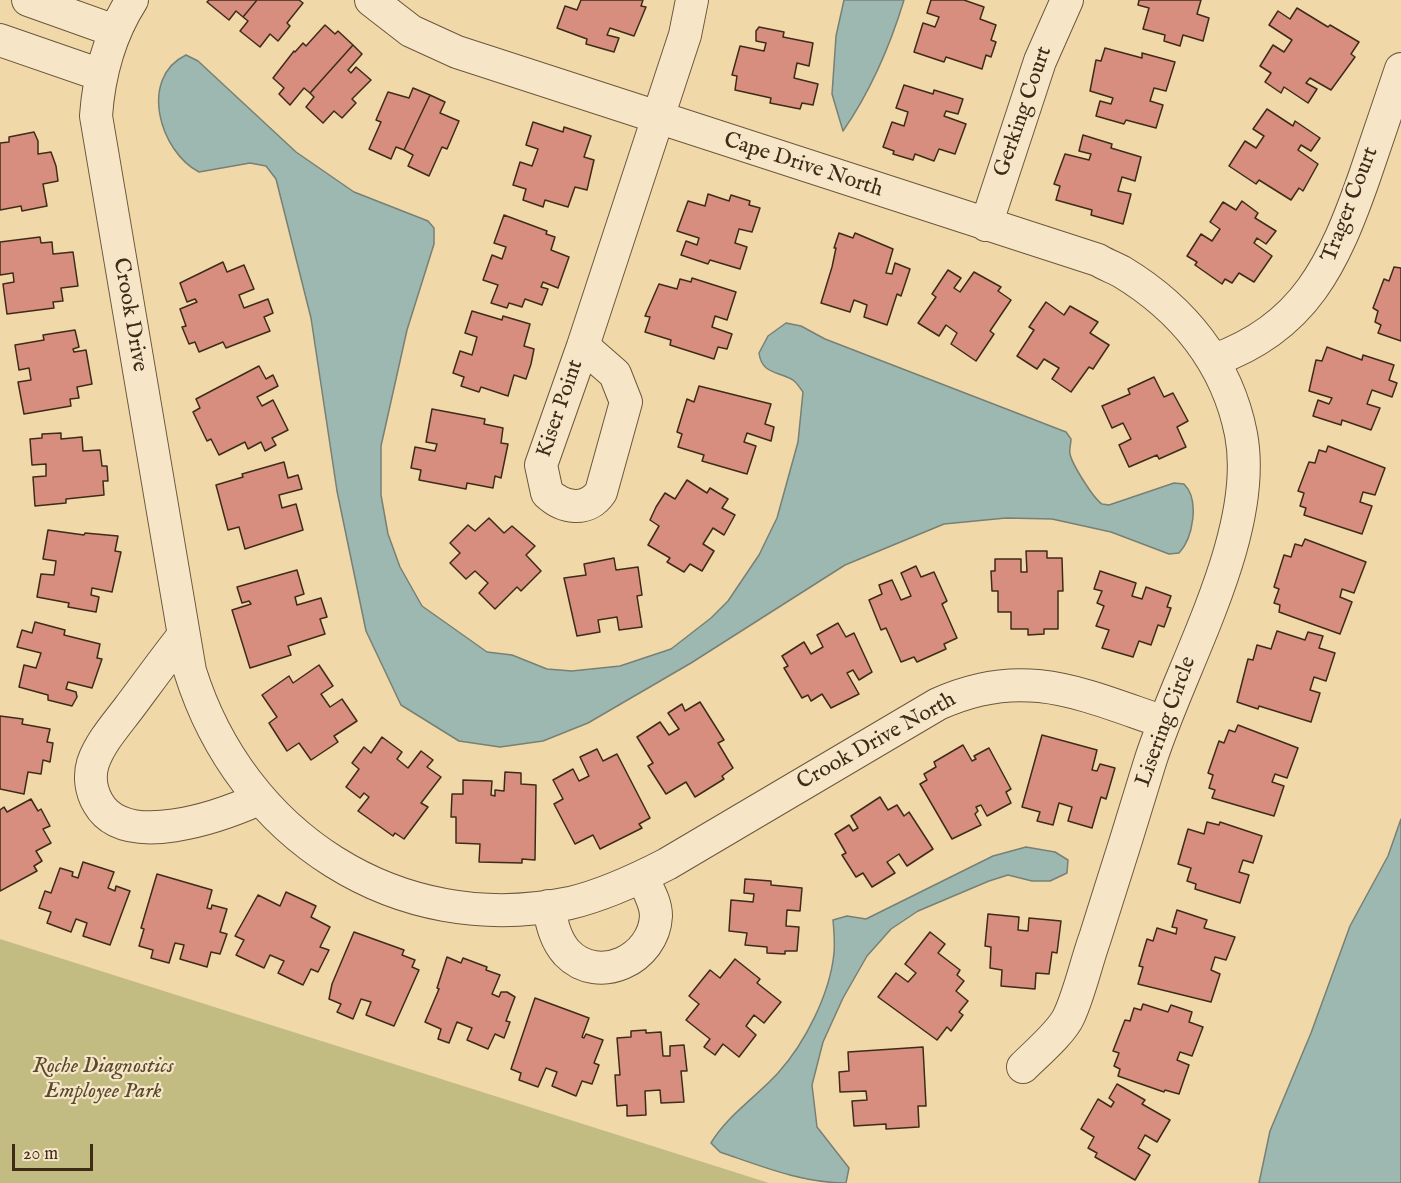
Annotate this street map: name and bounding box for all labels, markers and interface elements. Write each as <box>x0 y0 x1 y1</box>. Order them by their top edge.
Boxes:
street label: Gerking Court <box>989 43 1059 181</box>
street label: Cape Drive North <box>720 128 886 204</box>
street label: Trager Court <box>1317 144 1385 266</box>
street label: Crook Drive <box>106 256 152 374</box>
street label: Kiser Point <box>532 357 590 461</box>
street label: Lisering Circle <box>1131 653 1203 791</box>
street label: Crook Drive North <box>793 687 961 797</box>
park label: Roche Diagnostics Employee Park <box>32 1054 174 1106</box>
scale bar <box>15 1132 96 1170</box>
text: 20 m <box>23 1143 58 1166</box>

